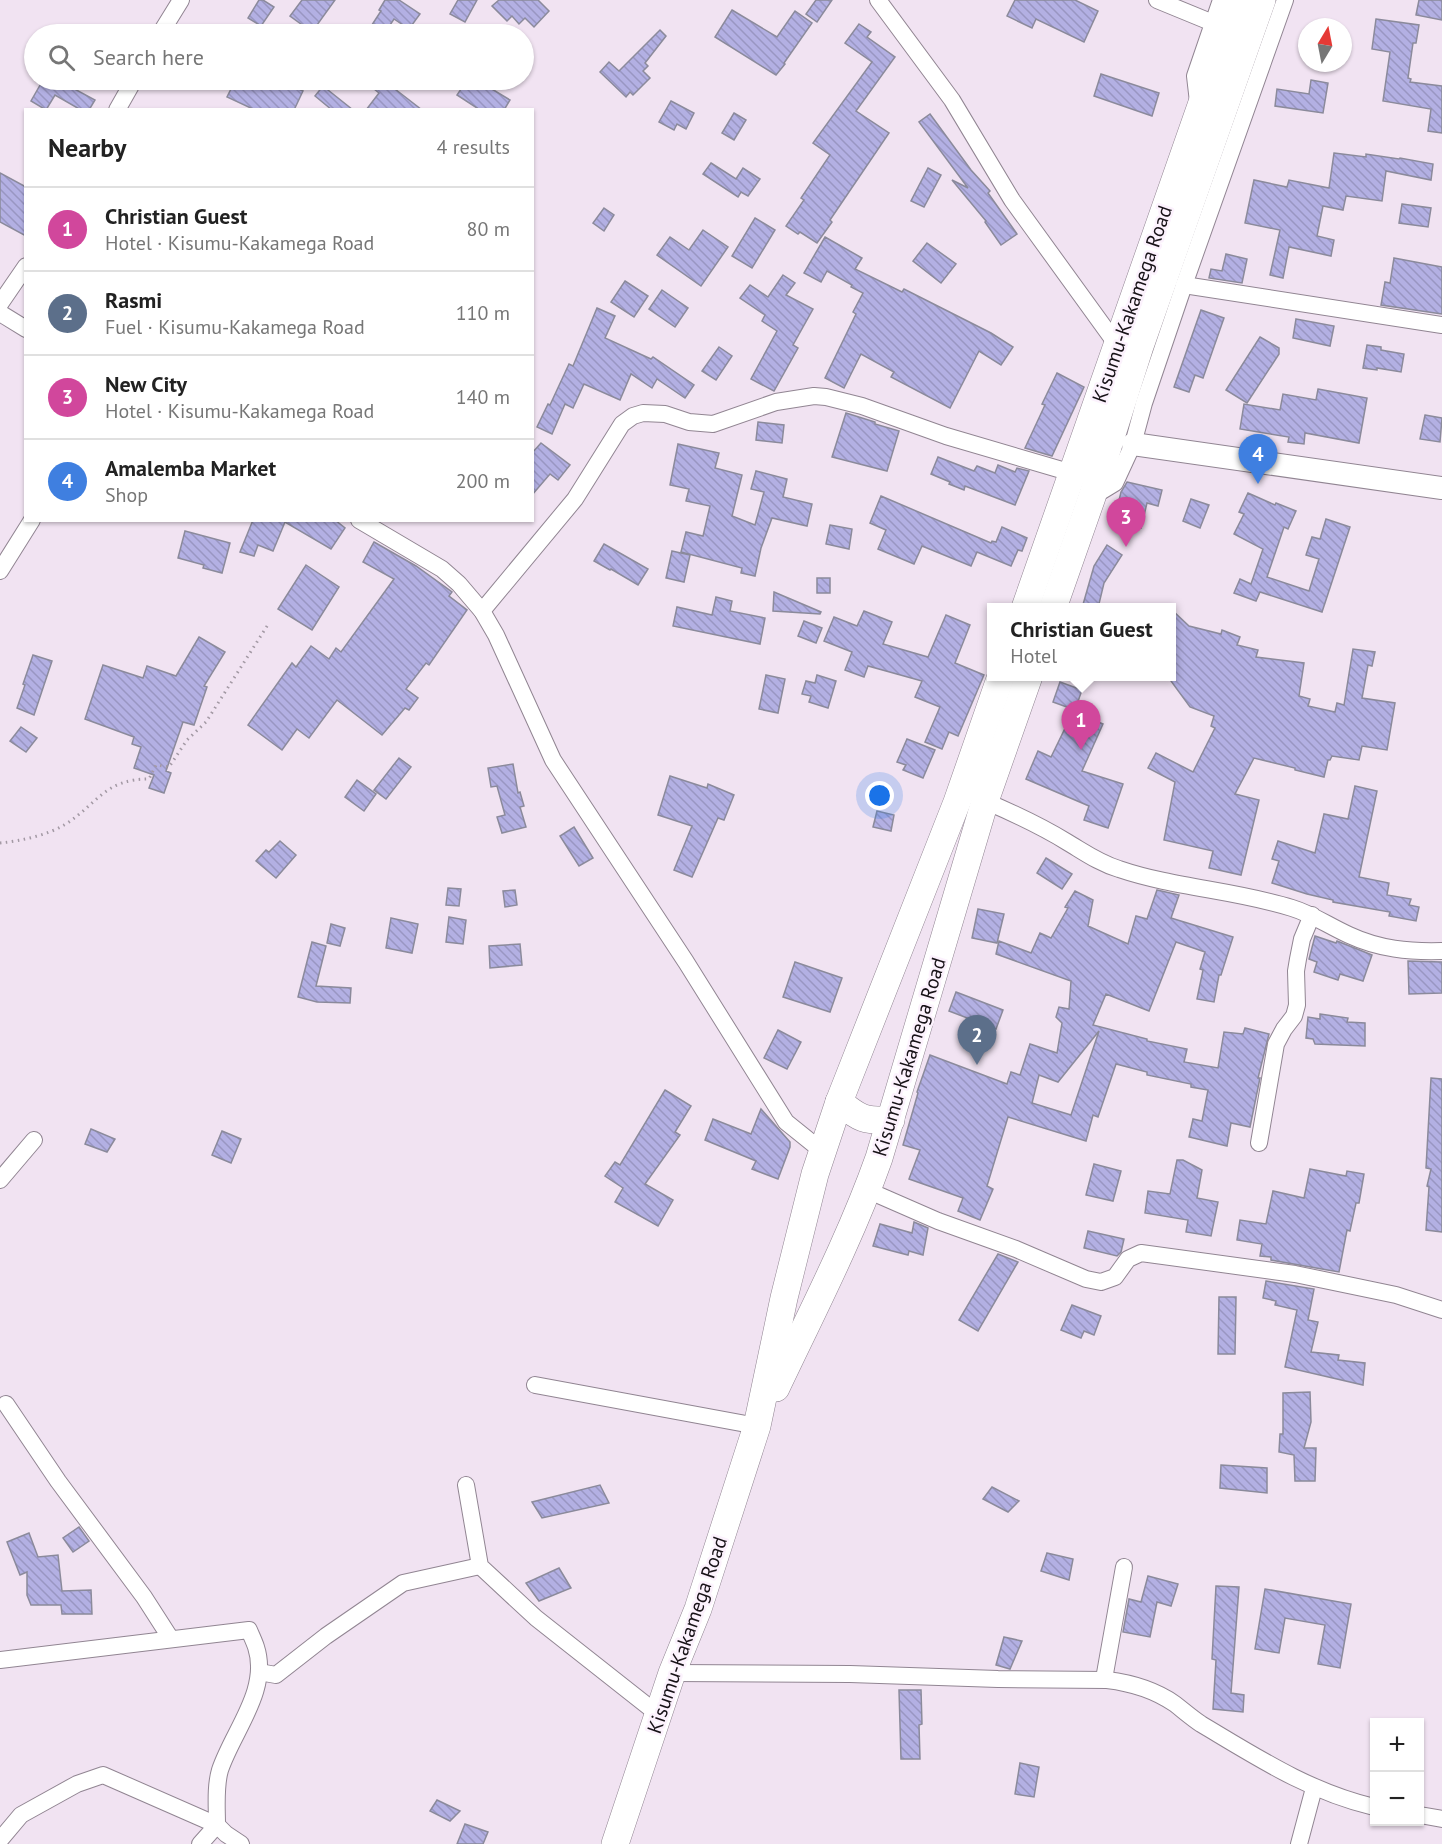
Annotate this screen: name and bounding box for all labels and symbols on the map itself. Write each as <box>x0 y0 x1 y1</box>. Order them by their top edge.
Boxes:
north arrow <box>1298 18 1352 72</box>
street label: Kisumu-Kakamega Road <box>1086 202 1178 406</box>
pin: 4 <box>1238 434 1278 484</box>
pin: 3 <box>1106 498 1146 547</box>
pin: 1 <box>1062 700 1100 750</box>
your location <box>865 781 894 810</box>
street label: Kisumu-Kakamega Road <box>866 954 952 1160</box>
pin: 2 <box>958 1016 996 1065</box>
street label: Kisumu-Kakamega Road <box>641 1533 733 1737</box>

